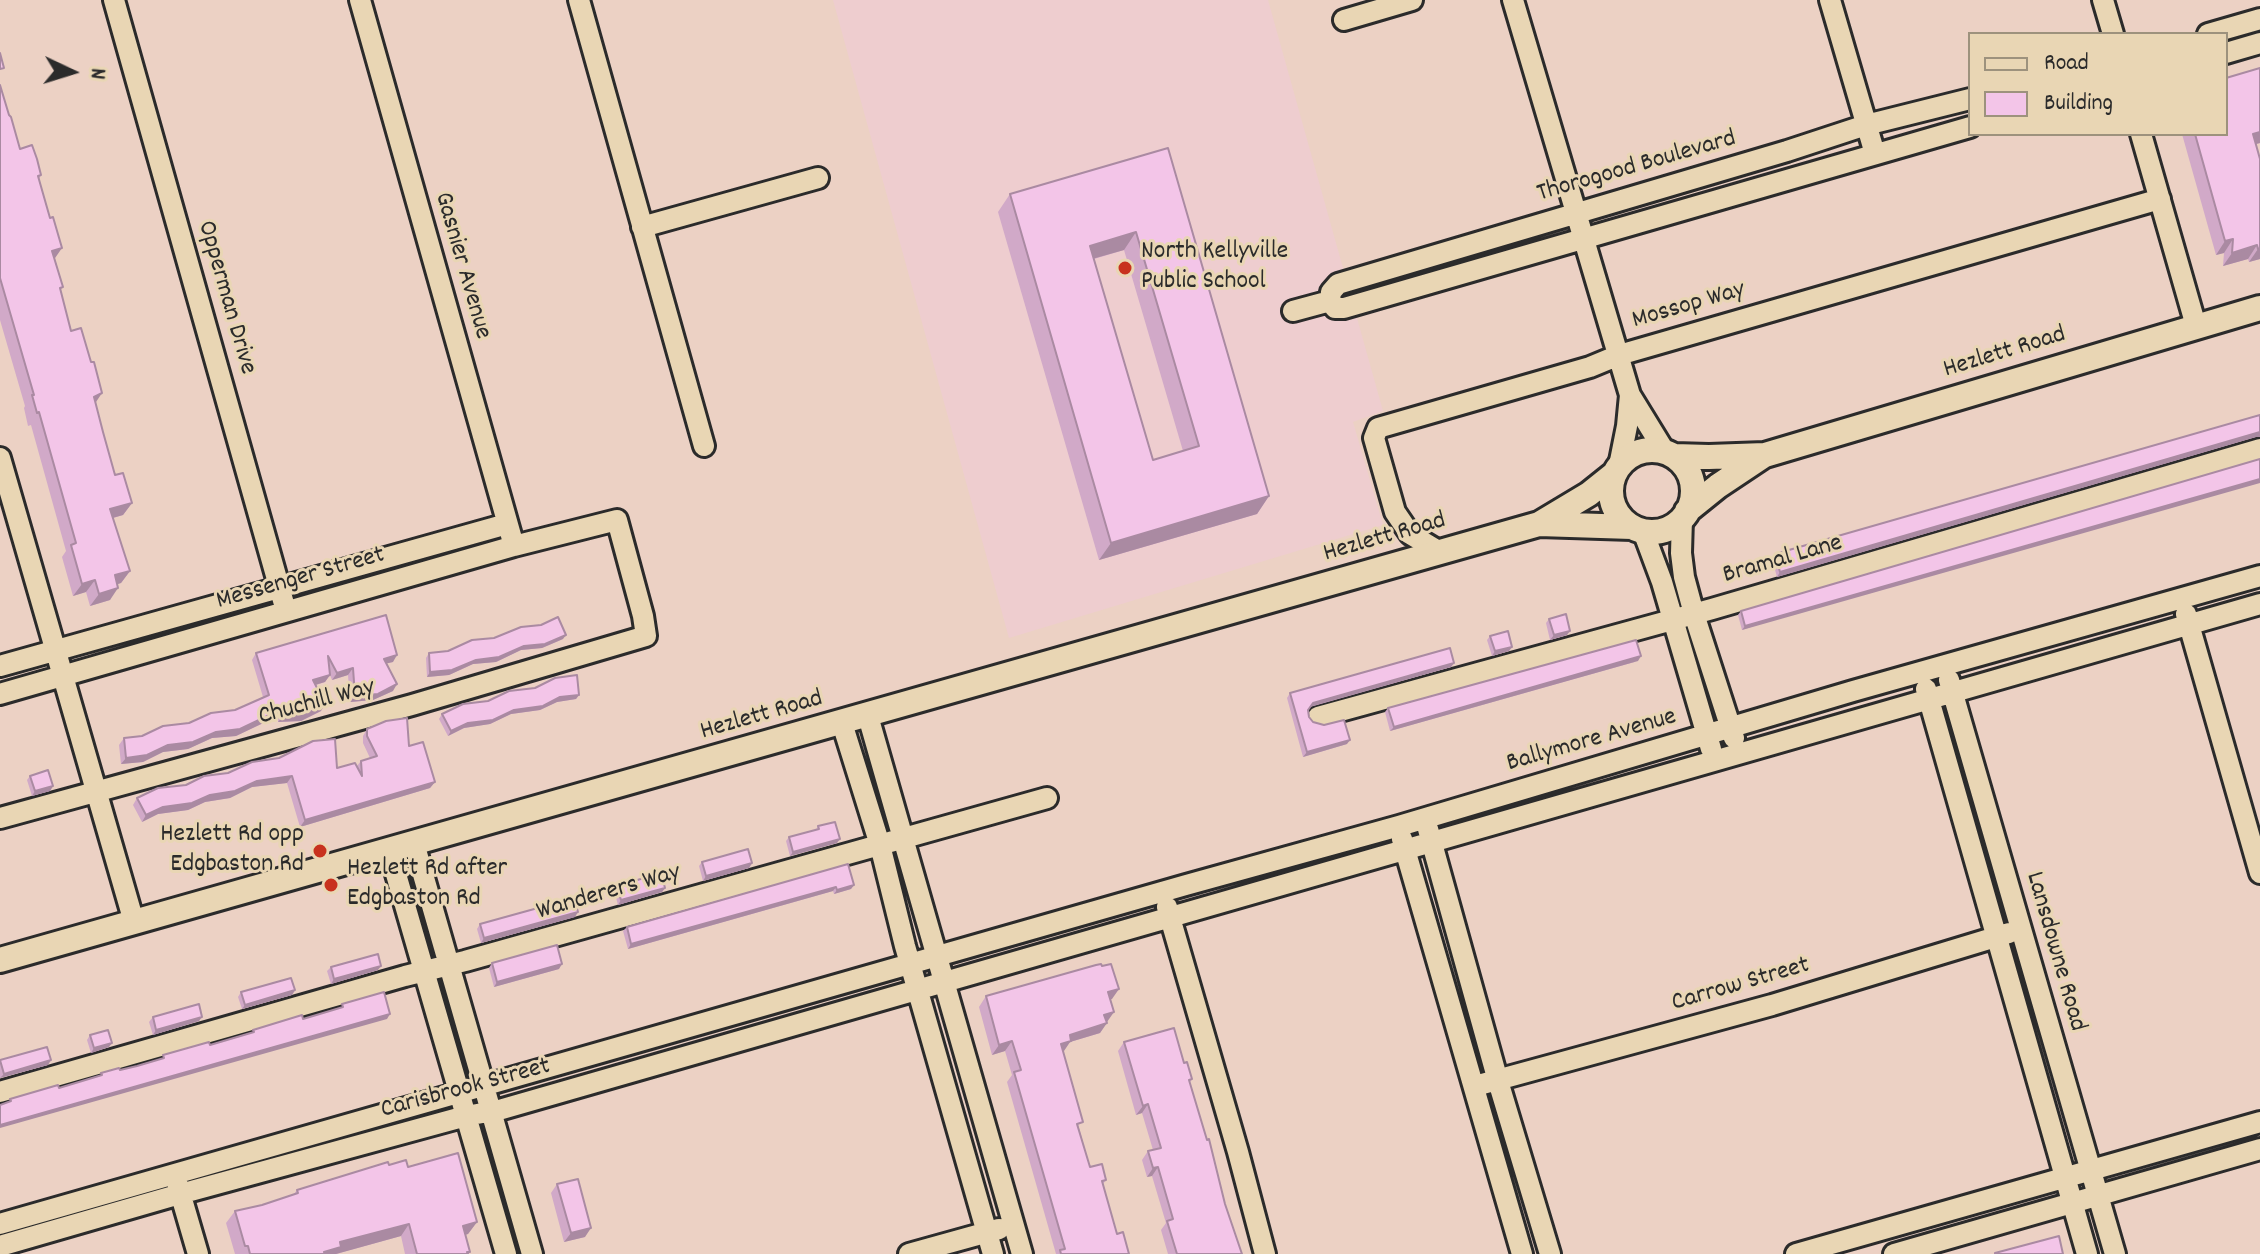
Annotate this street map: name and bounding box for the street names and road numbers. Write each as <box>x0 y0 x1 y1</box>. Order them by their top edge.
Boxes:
street label: Thorogood Boulevard <box>1534 125 1740 211</box>
street label: Gasnier Avenue <box>425 189 497 343</box>
street label: Opperman Drive <box>188 218 262 378</box>
street label: Mossop Way <box>1629 276 1749 338</box>
street label: Hezlett Road <box>1940 321 2070 387</box>
street label: Hezlett Road <box>1320 507 1450 571</box>
street label: Bramal Lane <box>1720 529 1846 593</box>
street label: Messenger Street <box>213 541 389 619</box>
street label: Chuchill Way <box>255 674 379 734</box>
street label: Hezlett Road <box>697 685 827 749</box>
street label: Ballymore Avenue <box>1504 703 1680 781</box>
street label: Wanderers Way <box>534 859 684 929</box>
street label: Lansdowne Road <box>2016 869 2092 1035</box>
street label: Carrow Street <box>1669 951 1813 1021</box>
street label: Carisbrook Street <box>378 1052 554 1128</box>

